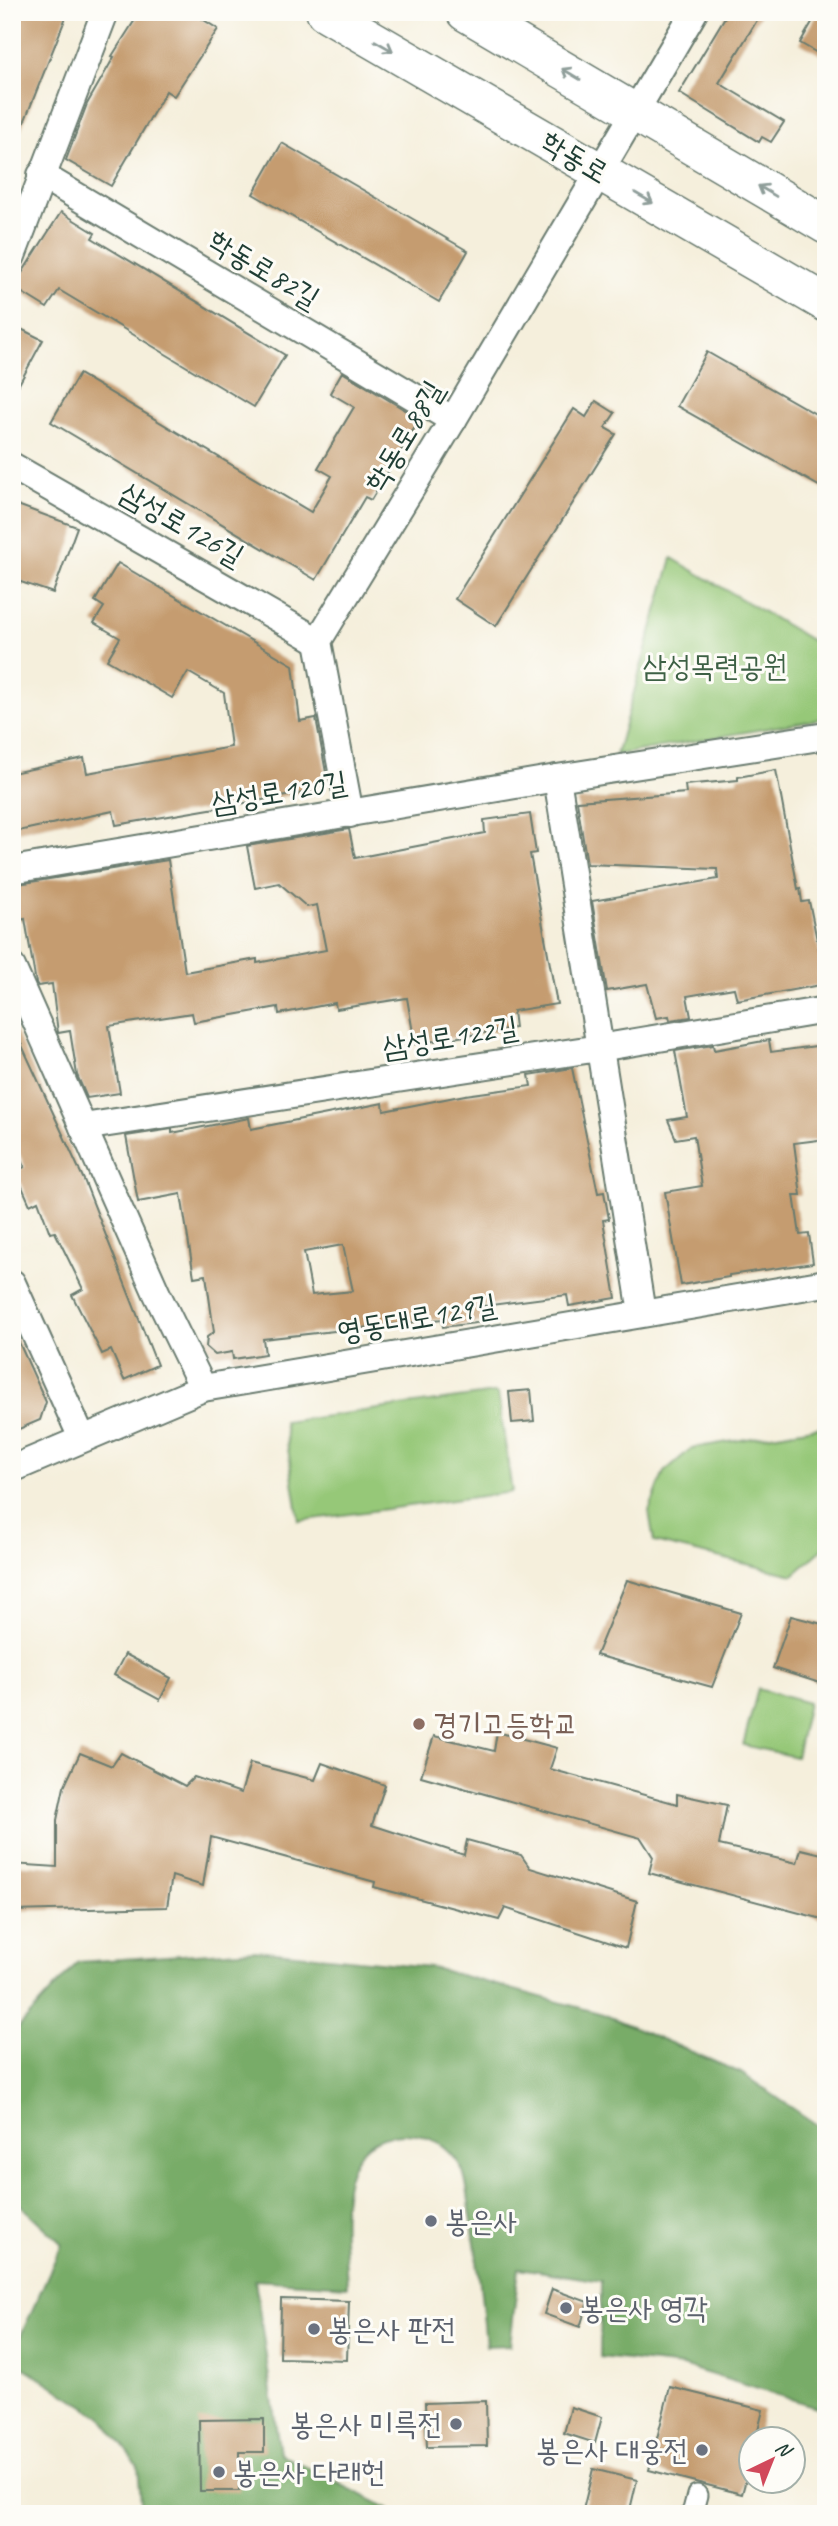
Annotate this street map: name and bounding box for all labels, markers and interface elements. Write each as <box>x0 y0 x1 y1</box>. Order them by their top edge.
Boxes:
one-way arrow <box>373 39 393 53</box>
one-way arrow <box>562 67 582 81</box>
street label: 학동로 <box>534 122 616 192</box>
one-way arrow <box>758 183 778 197</box>
one-way arrow <box>633 191 653 205</box>
street label: 학동로82길 <box>201 221 327 317</box>
street label: 학동로88길 <box>356 373 452 499</box>
street label: 삼성로126길 <box>113 473 251 575</box>
park label: 삼성목련공원 <box>643 647 787 685</box>
street label: 삼성로120길 <box>208 763 350 821</box>
street label: 삼성로122길 <box>379 1008 521 1066</box>
street label: 영동대로129길 <box>334 1285 500 1351</box>
place label: 경기고등학교 <box>433 1705 578 1743</box>
marker: 경기고등학교 <box>411 1716 427 1732</box>
place label: 봉은사 <box>445 2202 517 2240</box>
marker: 봉은사 <box>423 2213 439 2229</box>
place label: 봉은사 영각 <box>580 2289 708 2327</box>
marker: 봉은사 영각 <box>558 2300 574 2316</box>
place label: 봉은사 판전 <box>328 2310 456 2348</box>
marker: 봉은사 판전 <box>306 2321 322 2337</box>
place label: 봉은사 미륵전 <box>290 2405 442 2443</box>
marker: 봉은사 미륵전 <box>448 2416 464 2432</box>
north arrow <box>736 2424 806 2494</box>
place label: 봉은사 대웅전 <box>536 2431 688 2469</box>
text: N <box>770 2436 798 2463</box>
marker: 봉은사 대웅전 <box>694 2442 710 2458</box>
place label: 봉은사 다래헌 <box>233 2453 385 2491</box>
marker: 봉은사 다래헌 <box>211 2464 227 2480</box>

